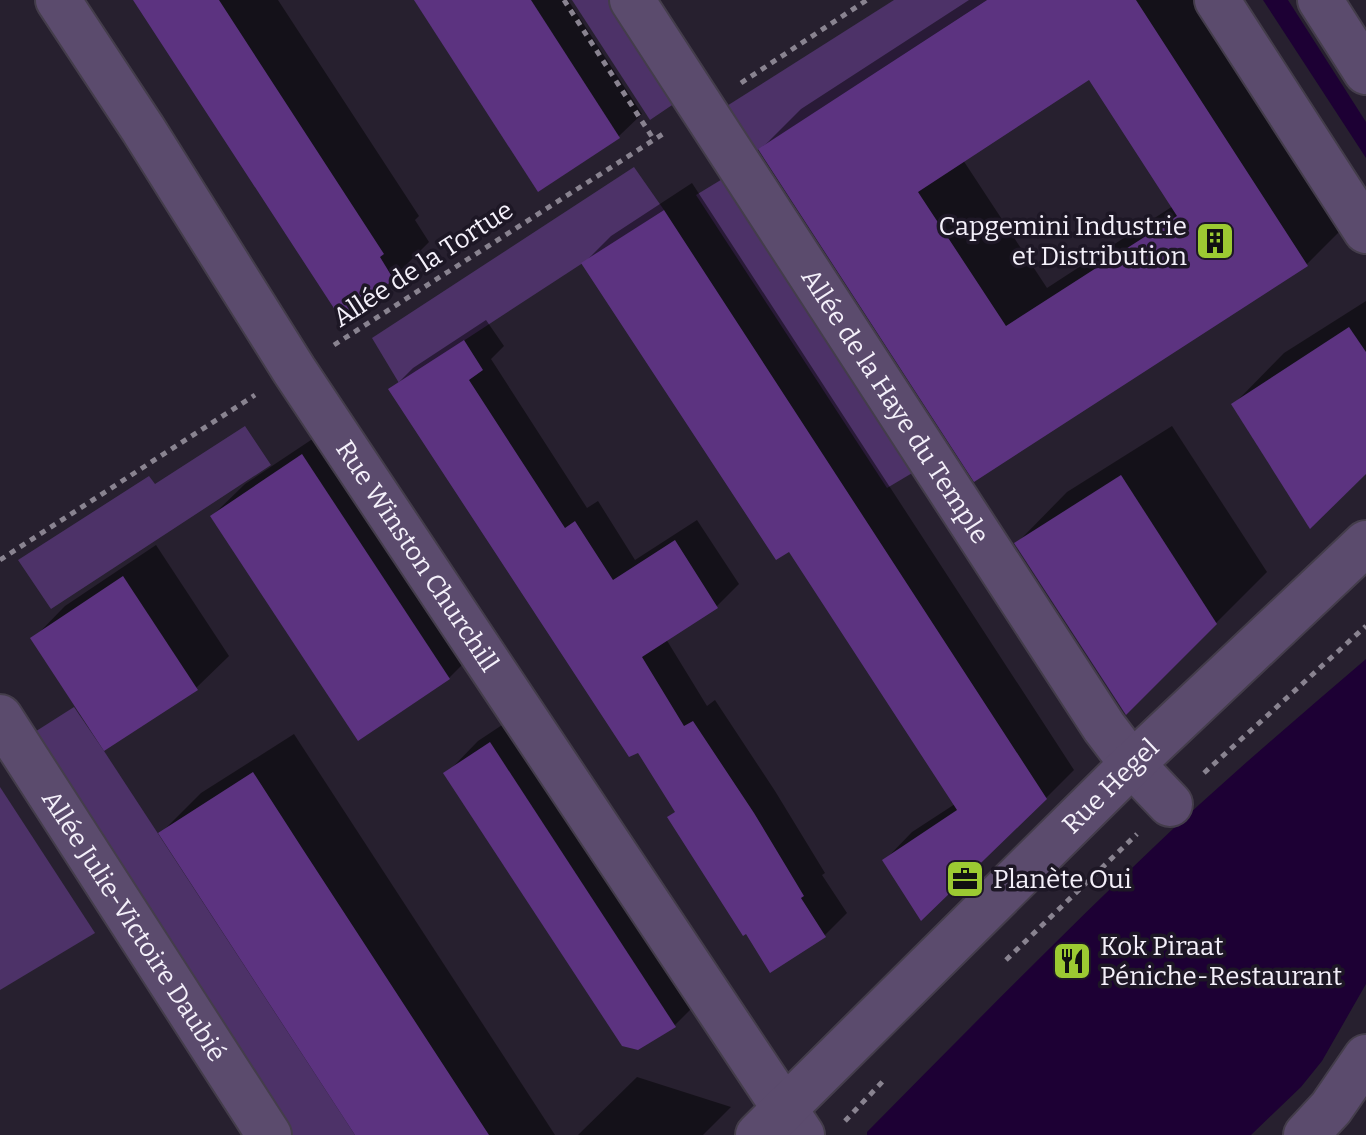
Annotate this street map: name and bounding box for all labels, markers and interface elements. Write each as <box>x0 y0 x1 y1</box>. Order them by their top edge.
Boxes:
street label: Allée de la Tortue <box>327 194 519 334</box>
place label: Capgemini Industrie et Distribution <box>939 211 1188 272</box>
building icon: Capgemini Industrie et Distribution <box>1194 220 1236 262</box>
street label: Allée de la Haye du Temple <box>795 263 996 549</box>
street label: Rue Winston Churchill <box>330 434 505 677</box>
street label: Rue Hegel <box>1056 732 1165 840</box>
street label: Allée Julie-Victoire Daubié <box>36 784 233 1067</box>
office icon: Planète Oui <box>944 858 986 900</box>
place label: Planète Oui <box>993 864 1132 895</box>
place label: Kok Piraat Péniche-Restaurant <box>1100 931 1343 992</box>
restaurant icon: Kok Piraat Péniche-Restaurant <box>1051 940 1093 982</box>

